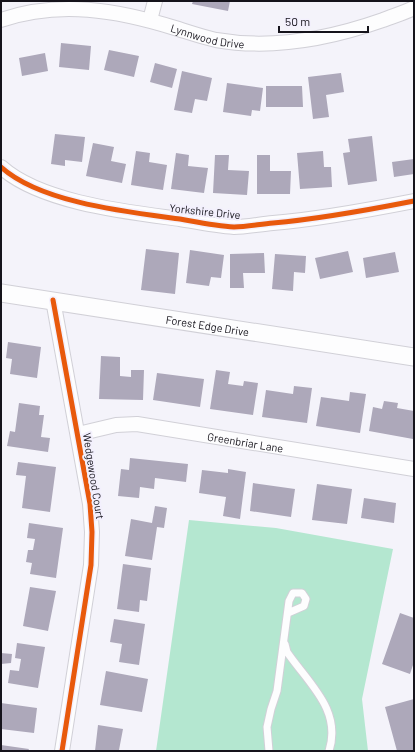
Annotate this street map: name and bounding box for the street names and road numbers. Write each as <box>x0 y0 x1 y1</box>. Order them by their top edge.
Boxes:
street label: Lynnwood Drive <box>169 21 245 50</box>
street label: Yorkshire Drive <box>169 201 241 221</box>
street label: Forest Edge Drive <box>165 312 250 338</box>
street label: Greenbriar Lane <box>207 429 285 454</box>
street label: Wedgewood Court <box>81 432 107 520</box>

